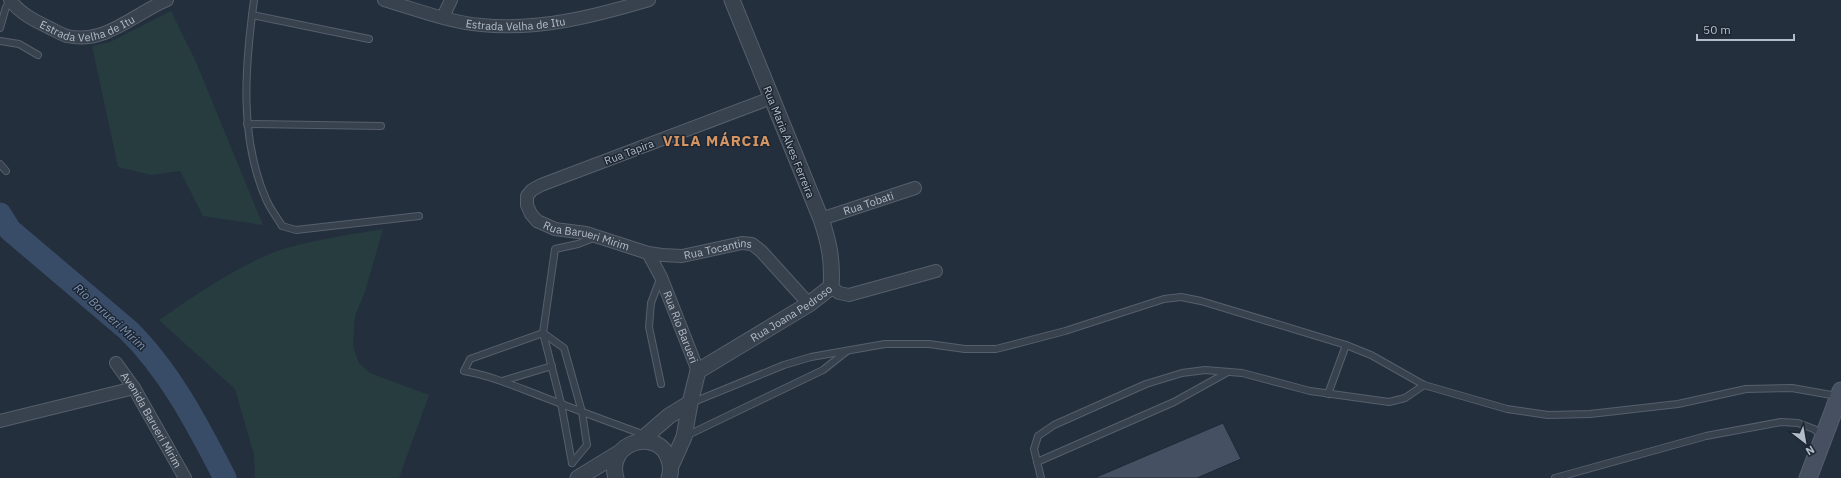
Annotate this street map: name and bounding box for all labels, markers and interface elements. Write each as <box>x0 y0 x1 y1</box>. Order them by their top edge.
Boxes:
street label: Estrada Velha de Itu <box>38 12 137 45</box>
street label: Estrada Velha de Itu <box>465 14 566 33</box>
scale bar <box>1697 16 1794 42</box>
text: 50 m <box>1703 22 1731 37</box>
street label: Rua Maria Alves Ferreira <box>760 84 818 200</box>
district label: VILA MÁRCIA <box>663 131 771 150</box>
street label: Rua Tapira <box>602 136 656 168</box>
street label: Rua Tobati <box>841 188 896 218</box>
street label: Rua Barueri Mirim <box>541 218 631 254</box>
street label: Rua Tocantins <box>682 236 753 262</box>
water label: Rio Barueri Mirim <box>71 280 150 353</box>
street label: Rua Joana Pedroso <box>748 282 835 345</box>
street label: Rua Rio Barueri <box>660 289 701 365</box>
street label: Avenida Barueri Mirim <box>118 369 185 470</box>
north arrow <box>1785 422 1825 462</box>
text: N <box>1803 443 1817 459</box>

